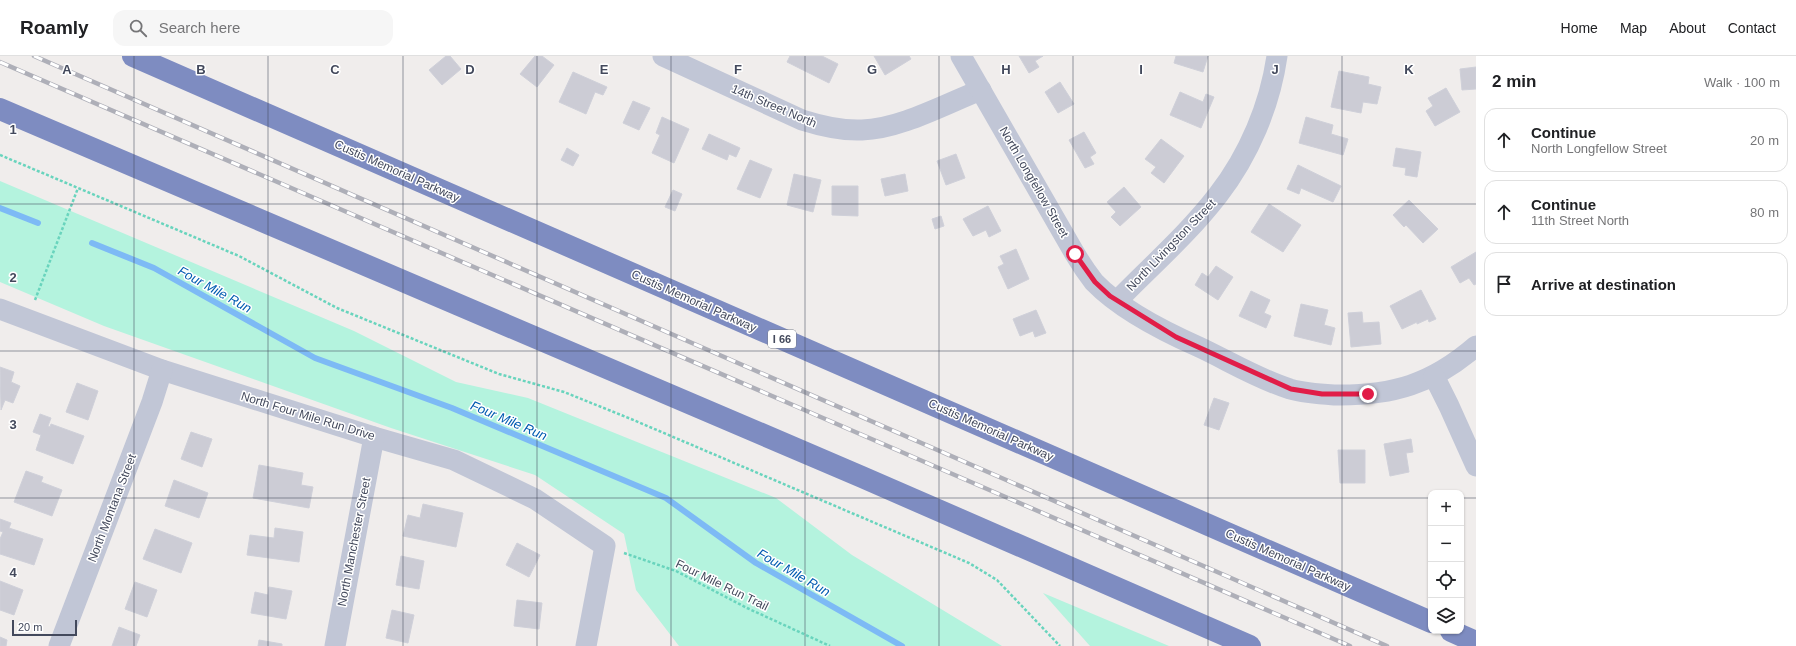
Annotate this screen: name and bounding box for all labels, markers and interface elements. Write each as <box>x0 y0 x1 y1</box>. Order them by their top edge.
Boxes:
search box <box>113 10 393 46</box>
text: Roamly <box>20 17 89 38</box>
icon: search <box>127 17 149 39</box>
text: Search here <box>159 19 240 36</box>
text: Home <box>1561 20 1598 36</box>
text: Map <box>1620 20 1647 36</box>
text: About <box>1669 20 1706 36</box>
text: Contact <box>1728 20 1776 36</box>
text: A <box>62 62 72 77</box>
text: B <box>196 62 206 77</box>
text: C <box>330 62 340 77</box>
text: D <box>465 62 475 77</box>
text: E <box>600 62 609 77</box>
text: F <box>734 62 742 77</box>
text: G <box>867 62 877 77</box>
text: H <box>1001 62 1011 77</box>
text: I <box>1139 62 1143 77</box>
text: J <box>1271 62 1279 77</box>
text: K <box>1404 62 1414 77</box>
text: 2 min <box>1492 72 1536 91</box>
text: Walk · 100 m <box>1704 75 1780 90</box>
street label: 14th Street North <box>729 82 819 130</box>
text: 1 <box>9 122 17 137</box>
street label: North Longfellow Street <box>997 124 1072 240</box>
text: Continue <box>1531 124 1596 141</box>
icon: ahead <box>1493 129 1515 151</box>
text: 20 m <box>1750 133 1779 148</box>
street label: Custis Memorial Parkway <box>332 137 462 205</box>
text: North Longfellow Street <box>1531 141 1667 156</box>
street label: North Livingston Street <box>1124 196 1219 294</box>
text: Continue <box>1531 196 1596 213</box>
icon: ahead <box>1493 201 1515 223</box>
text: 80 m <box>1750 205 1779 220</box>
text: 11th Street North <box>1531 213 1629 228</box>
route start <box>1066 245 1084 263</box>
water label: Four Mile Run <box>175 263 254 316</box>
street label: Custis Memorial Parkway <box>629 267 759 335</box>
text: 2 <box>9 270 17 285</box>
icon: arrive <box>1493 273 1515 295</box>
text: Arrive at destination <box>1531 276 1676 293</box>
road number: I 66 <box>768 330 796 348</box>
route end <box>1359 385 1377 403</box>
street label: North Four Mile Run Drive <box>239 389 377 443</box>
street label: Custis Memorial Parkway <box>926 396 1056 464</box>
water label: Four Mile Run <box>468 398 549 443</box>
text: 3 <box>9 417 17 432</box>
street label: North Montana Street <box>85 451 139 564</box>
street label: North Manchester Street <box>335 476 373 608</box>
map controls <box>1428 490 1464 634</box>
button: + <box>1428 490 1464 526</box>
street label: Custis Memorial Parkway <box>1223 526 1353 594</box>
button: − <box>1428 526 1464 562</box>
water label: Four Mile Run <box>755 546 833 599</box>
street label: Four Mile Run Trail <box>673 556 771 614</box>
button: locate <box>1428 562 1464 598</box>
text: 4 <box>9 565 17 580</box>
button: layers <box>1428 598 1464 634</box>
scale bar <box>12 618 77 637</box>
text: 20 m <box>18 621 42 633</box>

